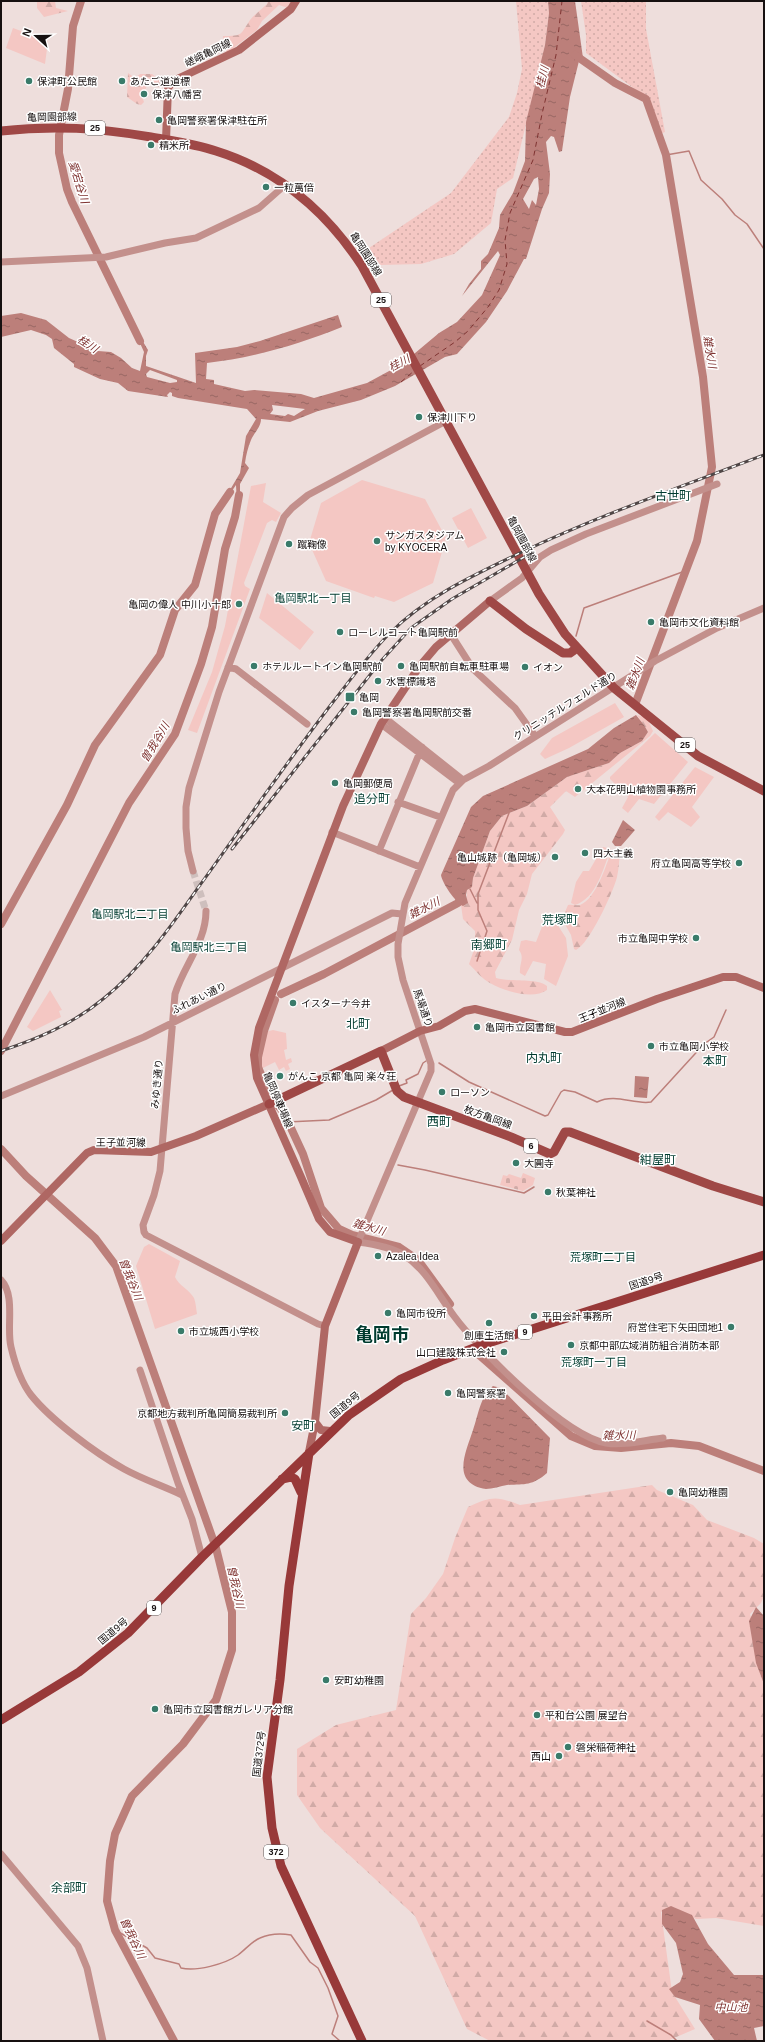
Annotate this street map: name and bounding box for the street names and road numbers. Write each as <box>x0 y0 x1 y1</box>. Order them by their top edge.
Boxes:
street label: 嵯峨亀岡線 <box>183 37 233 69</box>
street label: 亀岡園部線 <box>27 111 77 123</box>
road number: 25 <box>85 121 105 135</box>
street label: 亀岡園部線 <box>348 230 384 278</box>
road number: 25 <box>371 293 391 307</box>
street label: 亀岡園部線 <box>505 514 539 564</box>
street label: クリニッテルフェルド通り <box>511 670 619 742</box>
road number: 25 <box>675 738 695 752</box>
street label: ふれあい通り <box>170 980 228 1016</box>
street label: 馬場通り <box>411 987 435 1029</box>
street label: 王子並河線 <box>577 996 627 1024</box>
street label: みゆき通り <box>149 1059 165 1109</box>
street label: 亀岡停車場線 <box>261 1070 295 1130</box>
street label: 枚方亀岡線 <box>463 1103 513 1131</box>
street label: 王子並河線 <box>96 1137 146 1148</box>
road number: 6 <box>524 1139 538 1153</box>
street label: 国道9号 <box>627 1270 665 1292</box>
road number: 9 <box>518 1325 532 1339</box>
street label: 国道9号 <box>328 1390 362 1420</box>
road number: 9 <box>147 1601 161 1615</box>
street label: 国道9号 <box>96 1615 130 1647</box>
street label: 国道372号 <box>251 1730 267 1778</box>
road number: 372 <box>264 1845 288 1859</box>

